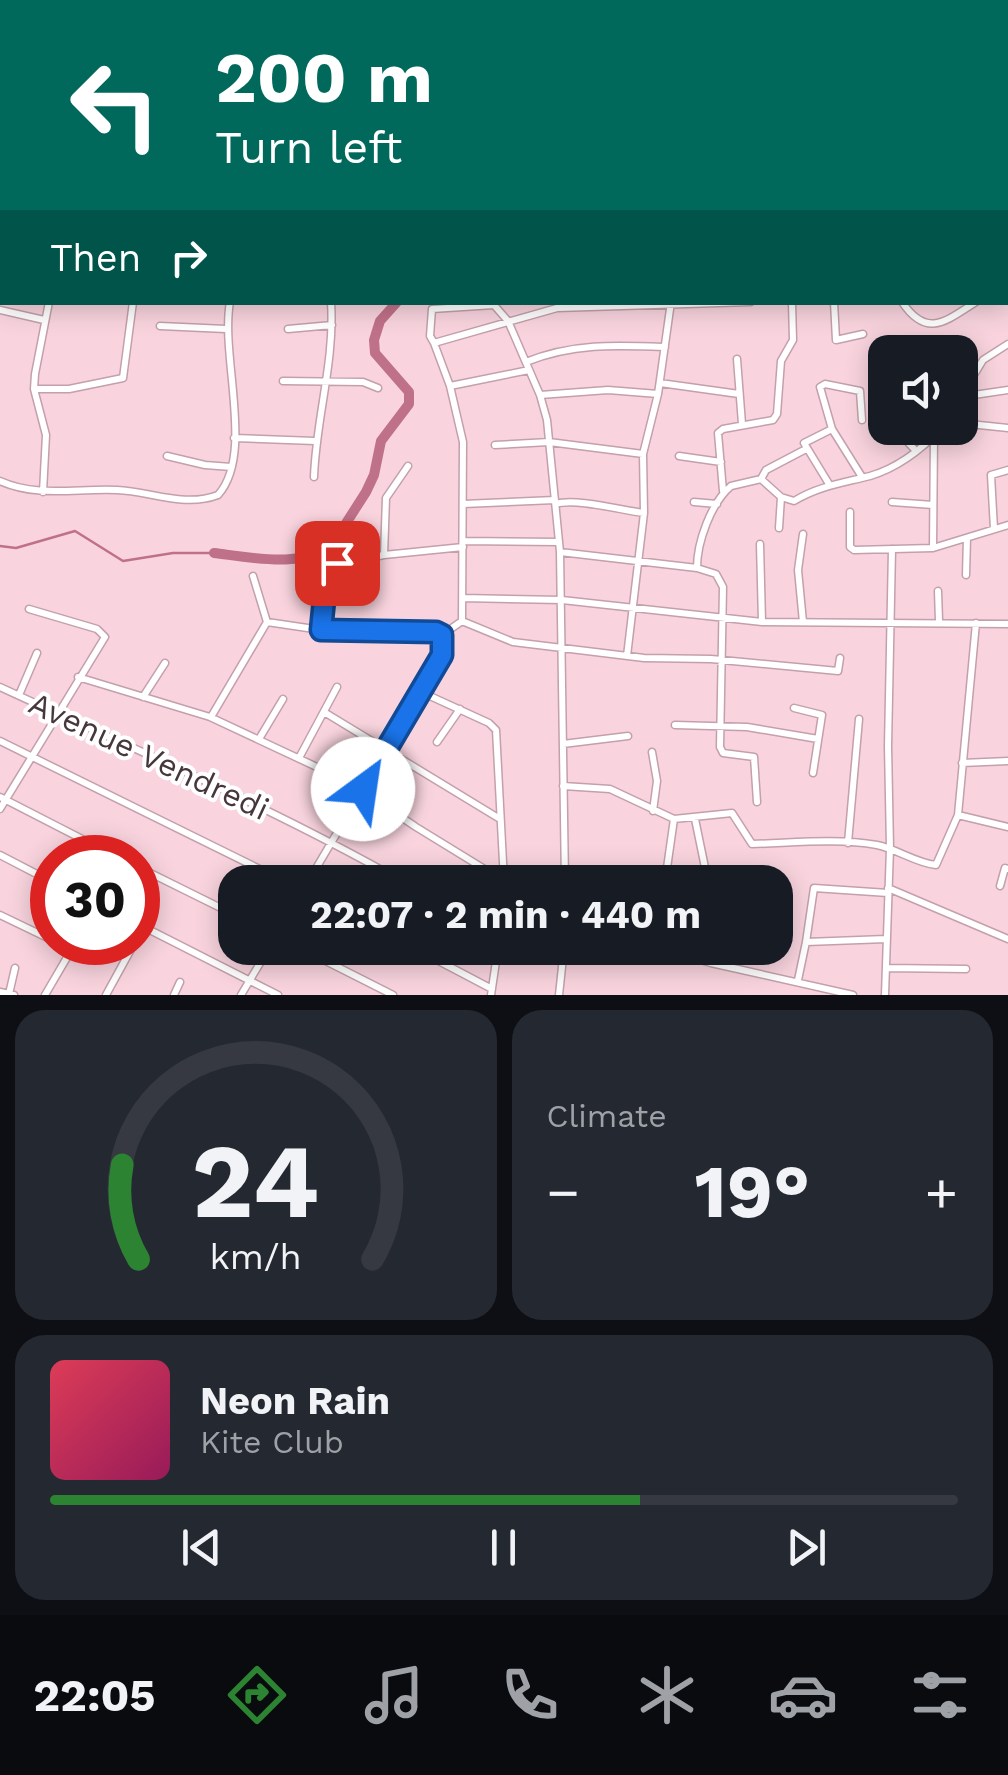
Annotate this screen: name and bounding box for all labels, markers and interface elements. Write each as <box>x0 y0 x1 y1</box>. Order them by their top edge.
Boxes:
text: 200 m <box>215 37 433 119</box>
icon: left <box>50 40 180 170</box>
text: Turn left <box>215 121 402 174</box>
icon: right <box>161 230 216 285</box>
text: Then <box>50 236 141 280</box>
map controls <box>868 335 978 445</box>
button: sound <box>868 335 978 445</box>
pin <box>295 521 380 606</box>
icon: arrive <box>310 536 365 591</box>
street label: Avenue Vendredi <box>23 684 275 828</box>
position arrow <box>311 737 415 841</box>
speed limit sign: 30 <box>30 835 160 965</box>
text: 22:07 · 2 min · 440 m <box>310 893 701 937</box>
text: Climate <box>547 1097 667 1135</box>
text: 24 <box>192 1120 320 1242</box>
text: 19° <box>694 1147 810 1235</box>
text: − <box>547 1160 580 1224</box>
text: + <box>925 1160 958 1224</box>
text: km/h <box>210 1236 302 1278</box>
text: Neon Rain <box>200 1379 390 1423</box>
text: Kite Club <box>200 1423 344 1461</box>
icon: previous <box>174 1520 229 1575</box>
icon: pause <box>476 1520 531 1575</box>
icon: next <box>779 1520 834 1575</box>
icon: directions <box>222 1660 292 1730</box>
icon: music <box>359 1660 429 1730</box>
icon: phone <box>495 1660 565 1730</box>
icon: climate <box>632 1660 702 1730</box>
icon: car <box>768 1660 838 1730</box>
icon: filters <box>905 1660 975 1730</box>
text: 22:05 <box>33 1669 155 1722</box>

